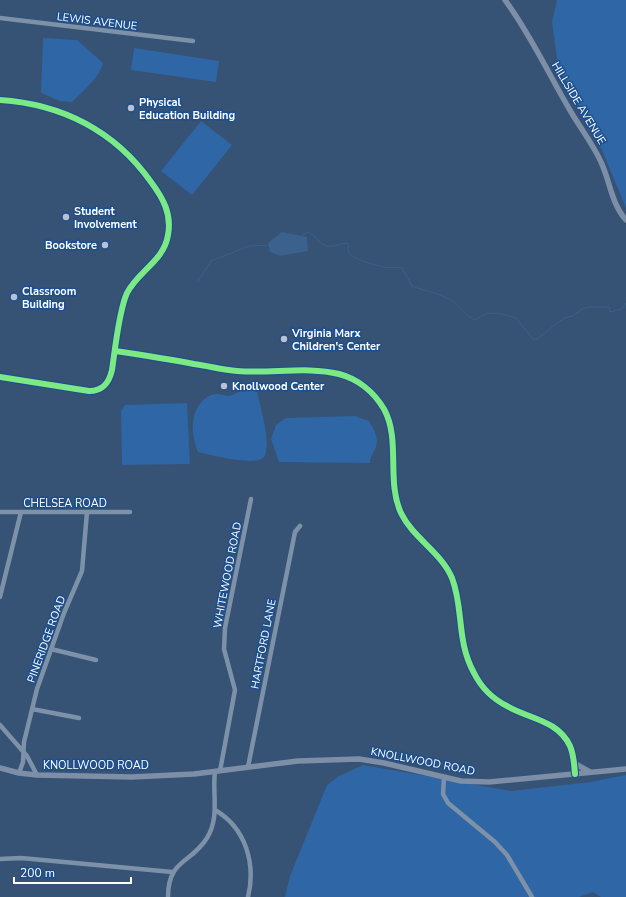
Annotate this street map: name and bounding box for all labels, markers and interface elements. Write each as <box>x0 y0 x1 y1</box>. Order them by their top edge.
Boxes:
street label: LEWIS AVENUE <box>56 9 138 34</box>
street label: HILLSIDE AVENUE <box>548 59 609 147</box>
place label: Physical Education Building <box>139 95 235 123</box>
marker: Physical Education Building <box>126 103 136 113</box>
place label: Student Involvement <box>74 204 138 232</box>
marker: Student Involvement <box>61 212 71 222</box>
place label: Bookstore <box>45 238 97 253</box>
marker: Bookstore <box>100 240 110 250</box>
place label: Classroom Building <box>22 284 76 312</box>
marker: Classroom Building <box>9 292 19 302</box>
place label: Virginia Marx Children's Center <box>291 326 381 354</box>
marker: Virginia Marx Children's Center <box>279 334 289 344</box>
place label: Knollwood Center <box>232 379 325 394</box>
marker: Knollwood Center <box>219 381 229 391</box>
street label: CHELSEA ROAD <box>23 496 107 511</box>
street label: WHITEWOOD ROAD <box>210 521 245 629</box>
street label: PINERIDGE ROAD <box>24 594 69 685</box>
street label: HARTFORD LANE <box>247 598 280 690</box>
street label: KNOLLWOOD ROAD <box>369 744 476 779</box>
street label: KNOLLWOOD ROAD <box>43 758 149 773</box>
scale bar <box>14 859 131 885</box>
text: 200 m <box>20 865 55 881</box>

